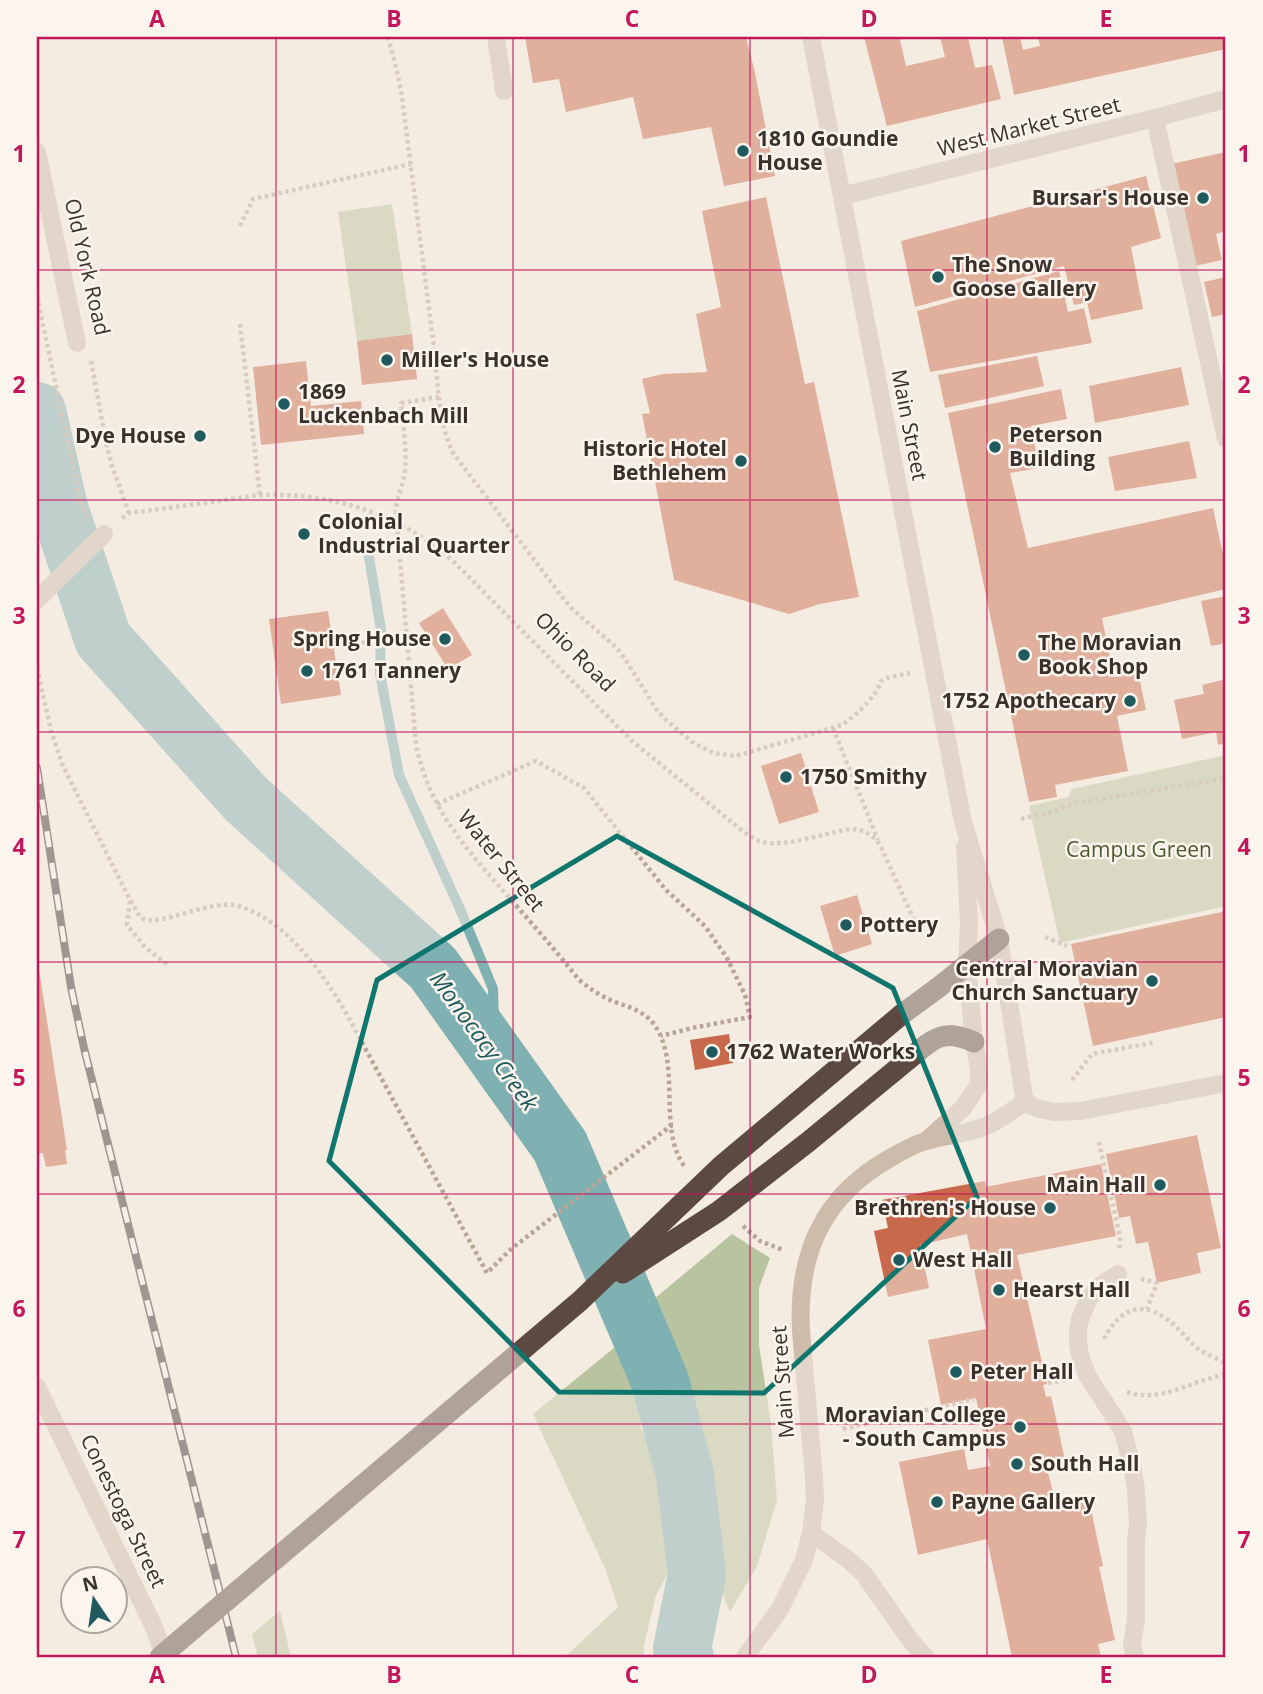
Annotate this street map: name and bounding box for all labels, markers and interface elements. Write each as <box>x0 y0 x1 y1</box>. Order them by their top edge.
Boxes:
text: A <box>149 2 165 34</box>
text: B <box>386 2 402 34</box>
text: C <box>625 2 639 34</box>
text: D <box>860 2 878 34</box>
text: E <box>1100 2 1112 34</box>
street label: West Market Street <box>934 90 1123 162</box>
place label: 1810 Goundie House <box>757 124 898 176</box>
text: 1 <box>12 137 26 169</box>
text: 1 <box>1237 137 1251 169</box>
marker: 1810 Goundie House <box>735 143 751 159</box>
place label: Bursar's House <box>1032 183 1189 211</box>
marker: Bursar's House <box>1195 190 1211 206</box>
street label: Old York Road <box>59 196 117 338</box>
place label: The Snow Goose Gallery <box>952 250 1096 302</box>
marker: The Snow Goose Gallery <box>930 269 946 285</box>
place label: Miller's House <box>401 345 549 373</box>
marker: Miller's House <box>379 352 395 368</box>
street label: Main Street <box>885 367 934 483</box>
text: 2 <box>12 368 26 400</box>
text: 2 <box>1237 368 1251 400</box>
place label: 1869 Luckenbach Mill <box>298 377 469 429</box>
marker: 1869 Luckenbach Mill <box>276 396 292 412</box>
place label: Peterson Building <box>1009 420 1103 472</box>
place label: Dye House <box>75 421 186 449</box>
marker: Dye House <box>192 428 208 444</box>
place label: Historic Hotel Bethlehem <box>583 434 727 486</box>
marker: Peterson Building <box>987 439 1003 455</box>
marker: Historic Hotel Bethlehem <box>733 453 749 469</box>
place label: Colonial Industrial Quarter <box>318 507 510 559</box>
marker: Colonial Industrial Quarter <box>296 526 312 542</box>
text: 3 <box>12 599 26 631</box>
text: 3 <box>1237 599 1251 631</box>
street label: Ohio Road <box>529 605 622 698</box>
place label: Spring House <box>293 624 431 652</box>
place label: The Moravian Book Shop <box>1038 628 1182 680</box>
marker: Spring House <box>437 631 453 647</box>
marker: The Moravian Book Shop <box>1016 647 1032 663</box>
place label: 1761 Tannery <box>321 656 461 684</box>
marker: 1761 Tannery <box>299 663 315 679</box>
place label: 1752 Apothecary <box>941 686 1116 714</box>
marker: 1752 Apothecary <box>1122 693 1138 709</box>
place label: 1750 Smithy <box>800 762 927 790</box>
marker: 1750 Smithy <box>778 769 794 785</box>
street label: Water Street <box>452 804 551 917</box>
text: 4 <box>12 830 26 862</box>
text: 4 <box>1237 830 1251 862</box>
park label: Campus Green <box>1066 835 1212 863</box>
place label: Pottery <box>860 910 938 938</box>
marker: Pottery <box>838 917 854 933</box>
place label: Central Moravian Church Sanctuary <box>951 954 1138 1006</box>
water label: Monocacy Creek <box>423 964 547 1117</box>
marker: Central Moravian Church Sanctuary <box>1144 973 1160 989</box>
place label: 1762 Water Works <box>726 1037 915 1065</box>
marker: 1762 Water Works <box>704 1044 720 1060</box>
text: 5 <box>12 1061 26 1093</box>
text: 5 <box>1237 1061 1251 1093</box>
place label: Main Hall <box>1046 1170 1146 1198</box>
marker: Main Hall <box>1152 1177 1168 1193</box>
place label: Brethren's House <box>854 1193 1036 1221</box>
marker: Brethren's House <box>1042 1200 1058 1216</box>
place label: West Hall <box>913 1245 1012 1273</box>
marker: West Hall <box>891 1252 907 1268</box>
place label: Hearst Hall <box>1013 1275 1130 1303</box>
marker: Hearst Hall <box>991 1282 1007 1298</box>
text: 6 <box>12 1292 26 1324</box>
text: 6 <box>1237 1292 1251 1324</box>
street label: Main Street <box>764 1325 800 1439</box>
place label: Peter Hall <box>970 1357 1074 1385</box>
marker: Peter Hall <box>948 1364 964 1380</box>
place label: Moravian College - South Campus <box>825 1400 1006 1452</box>
marker: Moravian College - South Campus <box>1012 1419 1028 1435</box>
street label: Conestoga Street <box>75 1429 173 1592</box>
place label: South Hall <box>1031 1449 1139 1477</box>
marker: South Hall <box>1009 1456 1025 1472</box>
place label: Payne Gallery <box>951 1487 1095 1515</box>
marker: Payne Gallery <box>929 1494 945 1510</box>
text: 7 <box>12 1523 26 1555</box>
text: 7 <box>1237 1523 1251 1555</box>
north arrow <box>60 1564 130 1634</box>
text: N <box>80 1569 101 1598</box>
text: A <box>149 1658 165 1690</box>
text: B <box>386 1658 402 1690</box>
text: C <box>625 1658 639 1690</box>
text: D <box>860 1658 878 1690</box>
text: E <box>1100 1658 1112 1690</box>

